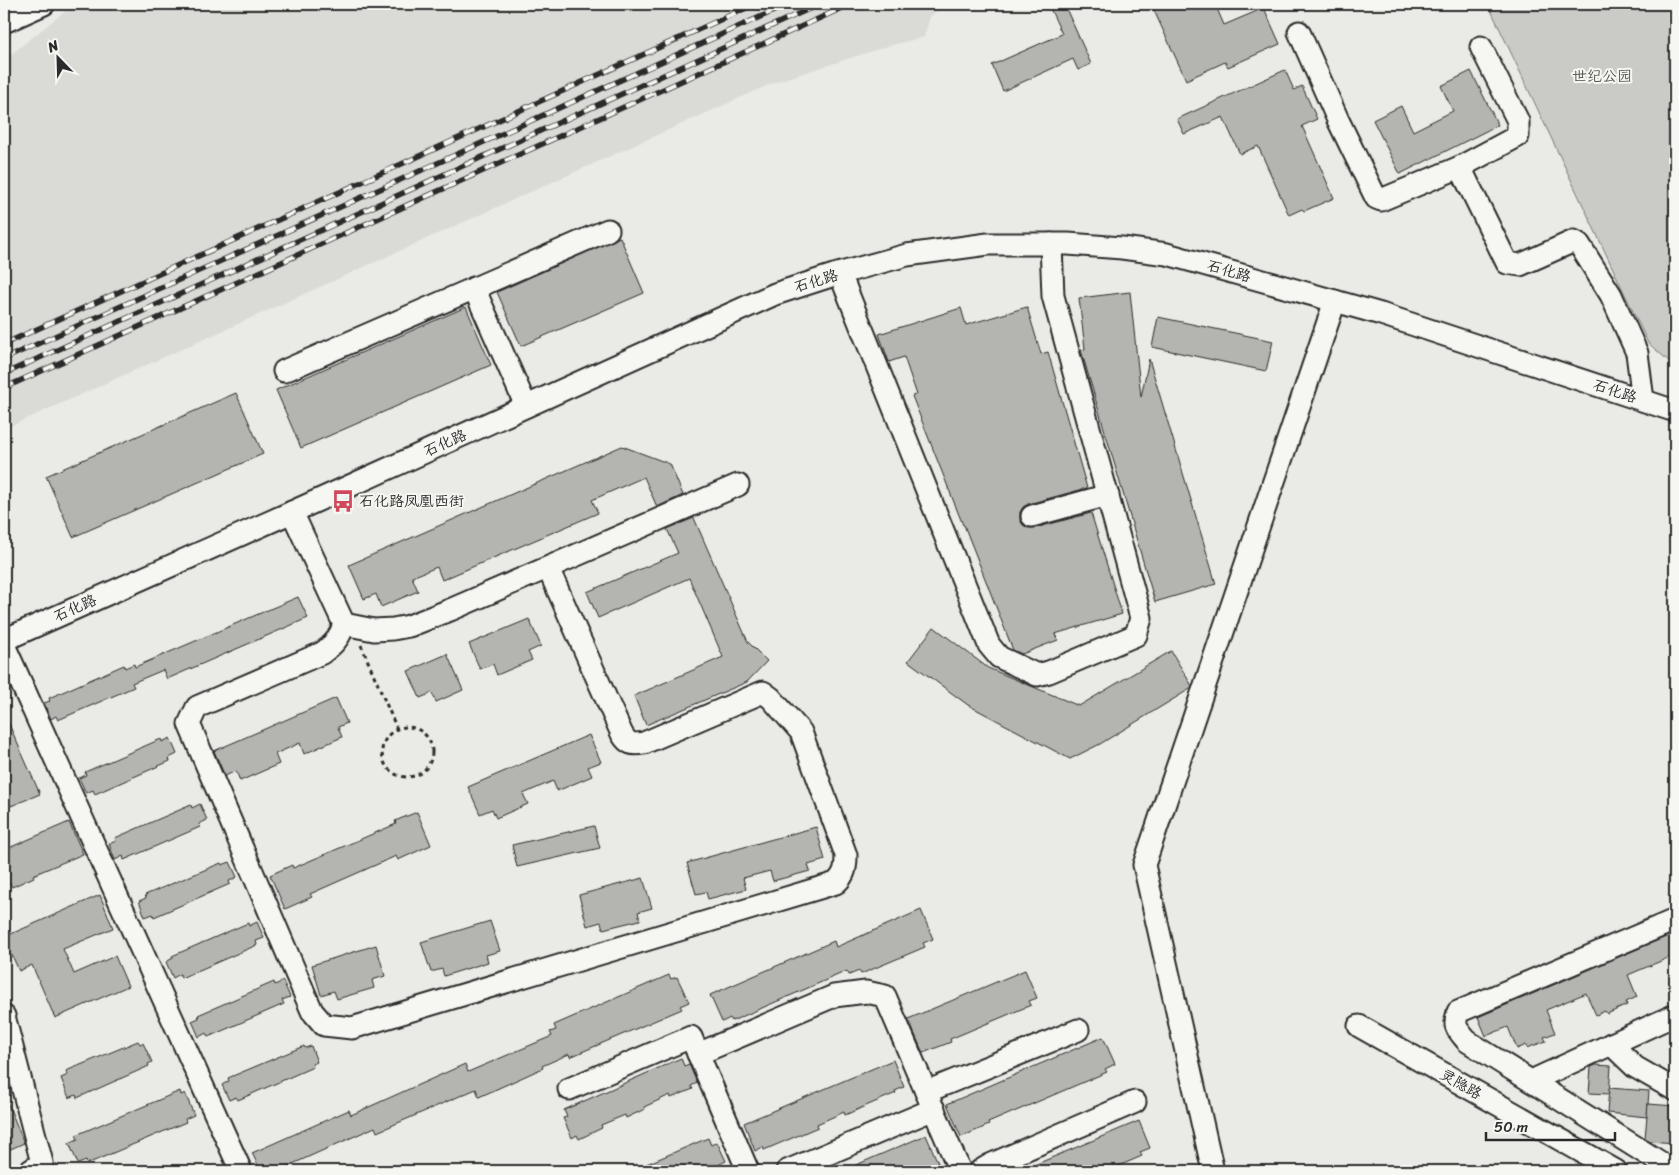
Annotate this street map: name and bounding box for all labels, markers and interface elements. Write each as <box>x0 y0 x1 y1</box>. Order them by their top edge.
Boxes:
north arrow <box>32 32 82 82</box>
text: N <box>43 33 63 60</box>
park label: 世纪公园 <box>1572 63 1632 89</box>
street label: 石化路 <box>1204 252 1254 290</box>
street label: 石化路 <box>791 262 841 300</box>
street label: 石化路 <box>1590 372 1640 410</box>
street label: 石化路 <box>419 422 471 464</box>
bus stop icon: 石化路凤凰西街 <box>330 488 356 514</box>
place label: 石化路凤凰西街 <box>359 488 464 514</box>
street label: 石化路 <box>49 587 101 629</box>
street label: 灵隐路 <box>1435 1061 1487 1107</box>
scale bar <box>1486 1110 1615 1142</box>
text: 50 m <box>1494 1114 1529 1140</box>

